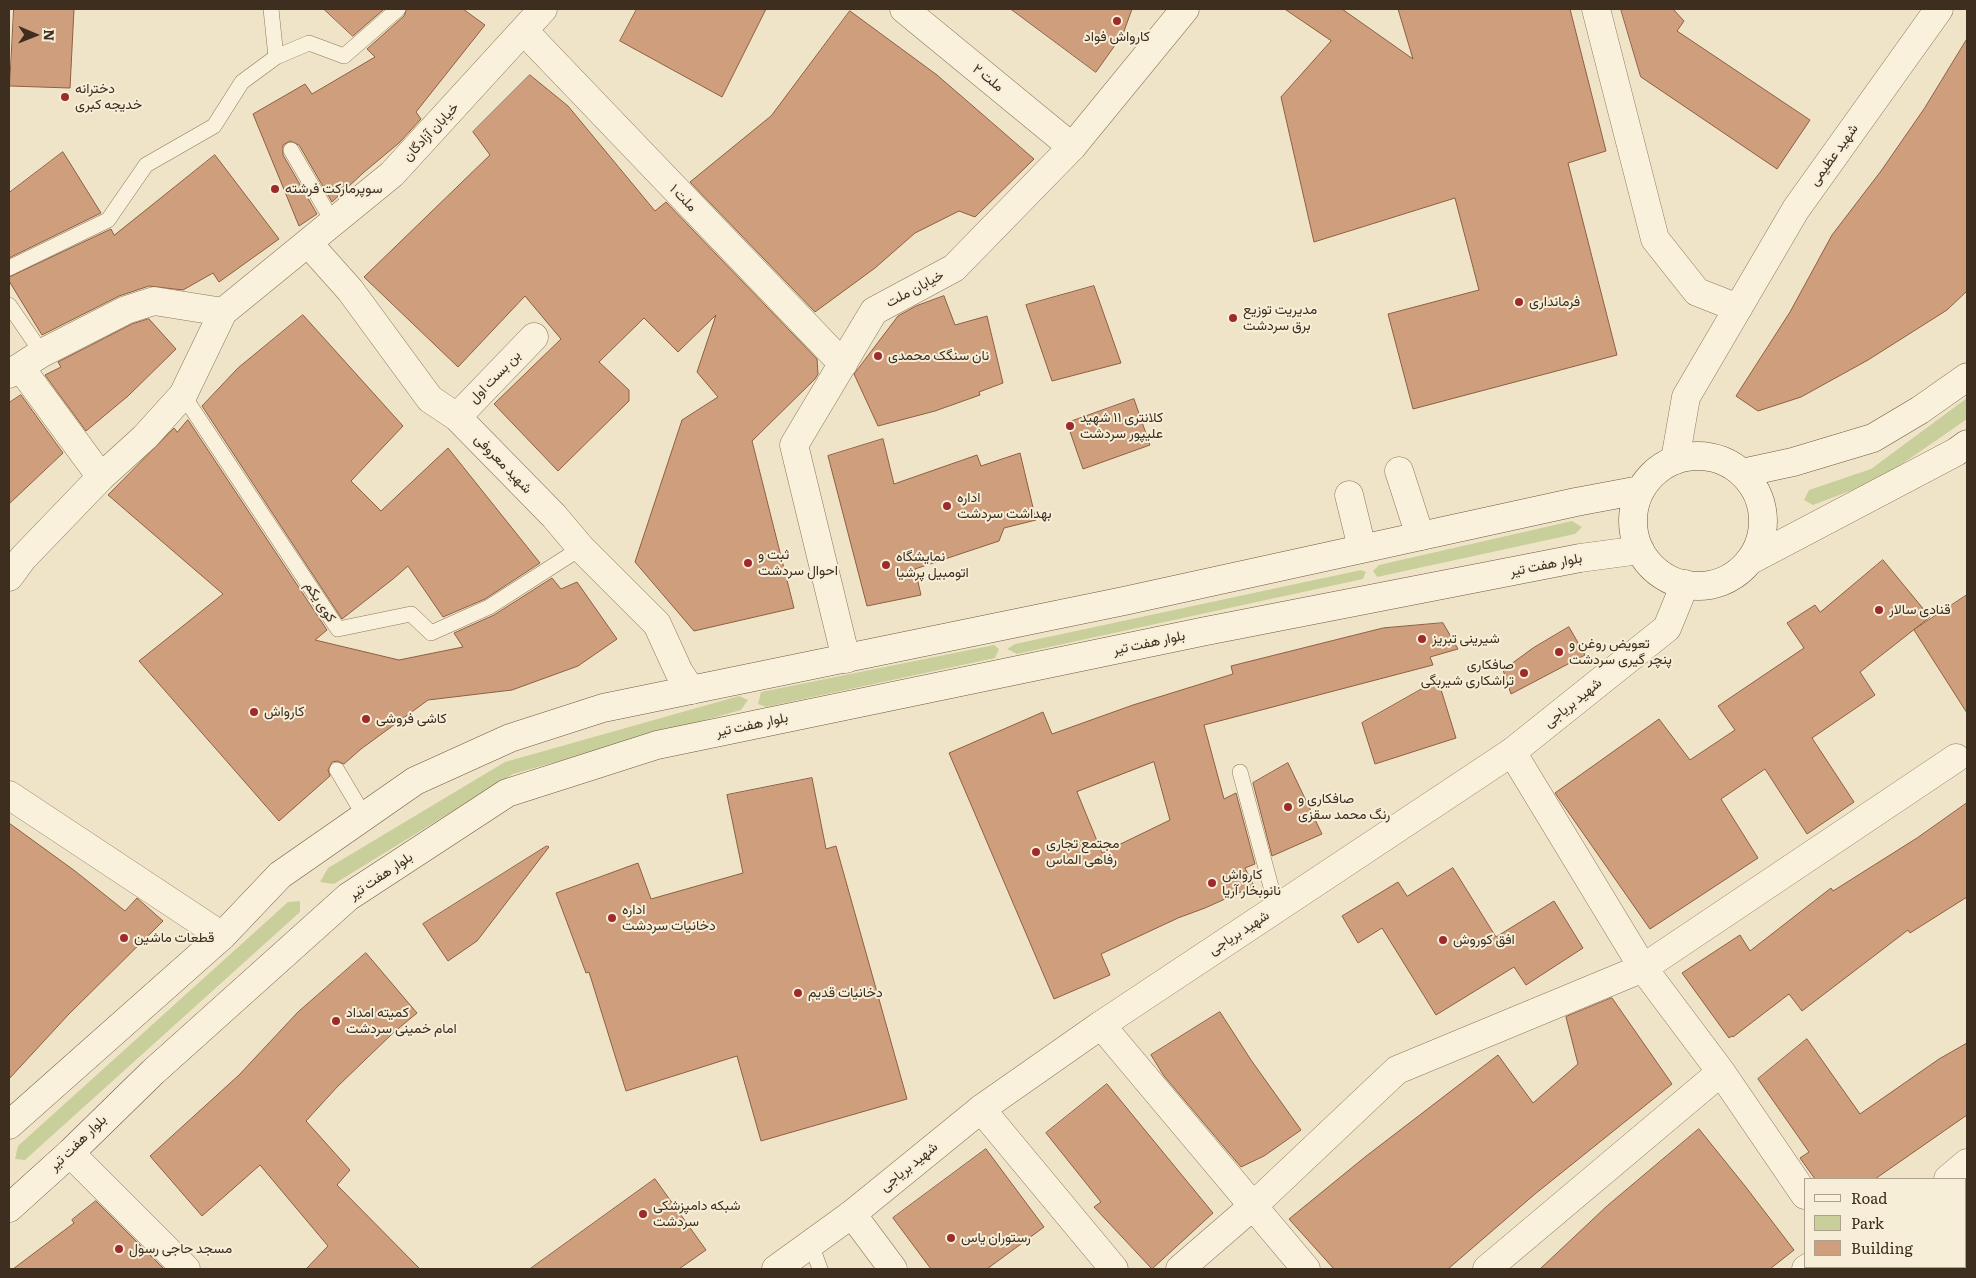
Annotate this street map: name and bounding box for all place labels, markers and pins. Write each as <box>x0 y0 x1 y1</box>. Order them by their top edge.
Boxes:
marker: کارواش فواد <box>1111 15 1123 27</box>
place label: کارواش فواد <box>1084 29 1150 45</box>
place label: دخترانه خدیجه کبری <box>75 81 142 114</box>
marker: دخترانه خدیجه کبری <box>59 91 71 103</box>
place label: سوپرمارکت فرشته <box>285 181 382 197</box>
marker: سوپرمارکت فرشته <box>269 183 281 195</box>
place label: فرمانداری <box>1529 294 1580 310</box>
marker: فرمانداری <box>1513 296 1525 308</box>
place label: مدیریت توزیع برق سردشت <box>1243 302 1317 334</box>
marker: مدیریت توزیع برق سردشت <box>1227 312 1239 324</box>
place label: نان سنگک محمدی <box>888 348 989 364</box>
marker: نان سنگک محمدی <box>872 350 884 362</box>
place label: کلانتری ۱۱ شهید علیپور سردشت <box>1080 410 1163 442</box>
marker: کلانتری ۱۱ شهید علیپور سردشت <box>1064 420 1076 432</box>
place label: اداره بهداشت سردشت <box>957 490 1052 522</box>
marker: اداره بهداشت سردشت <box>941 500 953 512</box>
place label: ثبت و احوال سردشت <box>758 547 838 580</box>
place label: نمایشگاه اتومبیل پرشیا <box>896 549 969 582</box>
marker: ثبت و احوال سردشت <box>742 557 754 569</box>
marker: نمایشگاه اتومبیل پرشیا <box>880 559 892 571</box>
place label: قنادی سالار <box>1889 602 1951 618</box>
marker: قنادی سالار <box>1873 604 1885 616</box>
place label: شیرینی تبریز <box>1432 631 1500 647</box>
marker: شیرینی تبریز <box>1416 633 1428 645</box>
place label: تعویض روغن و پنچر گیری سردشت <box>1569 636 1672 669</box>
marker: تعویض روغن و پنچر گیری سردشت <box>1553 646 1565 658</box>
place label: صافکاری تراشکاری شیربگی <box>1421 657 1514 690</box>
marker: صافکاری تراشکاری شیربگی <box>1518 667 1530 679</box>
place label: کارواش <box>264 704 304 720</box>
marker: کارواش <box>248 706 260 718</box>
place label: کاشی فروشی <box>376 711 447 727</box>
marker: کاشی فروشی <box>360 713 372 725</box>
place label: صافکاری و رنگ محمد سقزی <box>1298 791 1390 824</box>
marker: صافکاری و رنگ محمد سقزی <box>1282 801 1294 813</box>
place label: مجتمع تجاری رفاهی الماس <box>1046 836 1119 869</box>
marker: مجتمع تجاری رفاهی الماس <box>1030 846 1042 858</box>
place label: کارواش نانوبخار آریا <box>1222 867 1281 900</box>
marker: کارواش نانوبخار آریا <box>1206 877 1218 889</box>
place label: اداره دخانیات سردشت <box>622 902 716 934</box>
marker: اداره دخانیات سردشت <box>606 912 618 924</box>
place label: قطعات ماشین <box>134 930 214 946</box>
marker: قطعات ماشین <box>118 932 130 944</box>
place label: افق کوروش <box>1453 932 1515 948</box>
marker: افق کوروش <box>1437 934 1449 946</box>
place label: دخانیات قدیم <box>808 985 883 1001</box>
marker: دخانیات قدیم <box>792 987 804 999</box>
place label: کمیته امداد امام خمینی سردشت <box>346 1005 457 1038</box>
marker: کمیته امداد امام خمینی سردشت <box>330 1015 342 1027</box>
place label: شبکه دامپزشکی سردشت <box>653 1198 741 1230</box>
marker: شبکه دامپزشکی سردشت <box>637 1208 649 1220</box>
place label: رستوران یاس <box>961 1230 1031 1246</box>
marker: رستوران یاس <box>945 1232 957 1244</box>
place label: مسجد حاجی رسول <box>129 1241 232 1257</box>
marker: مسجد حاجی رسول <box>113 1243 125 1255</box>

